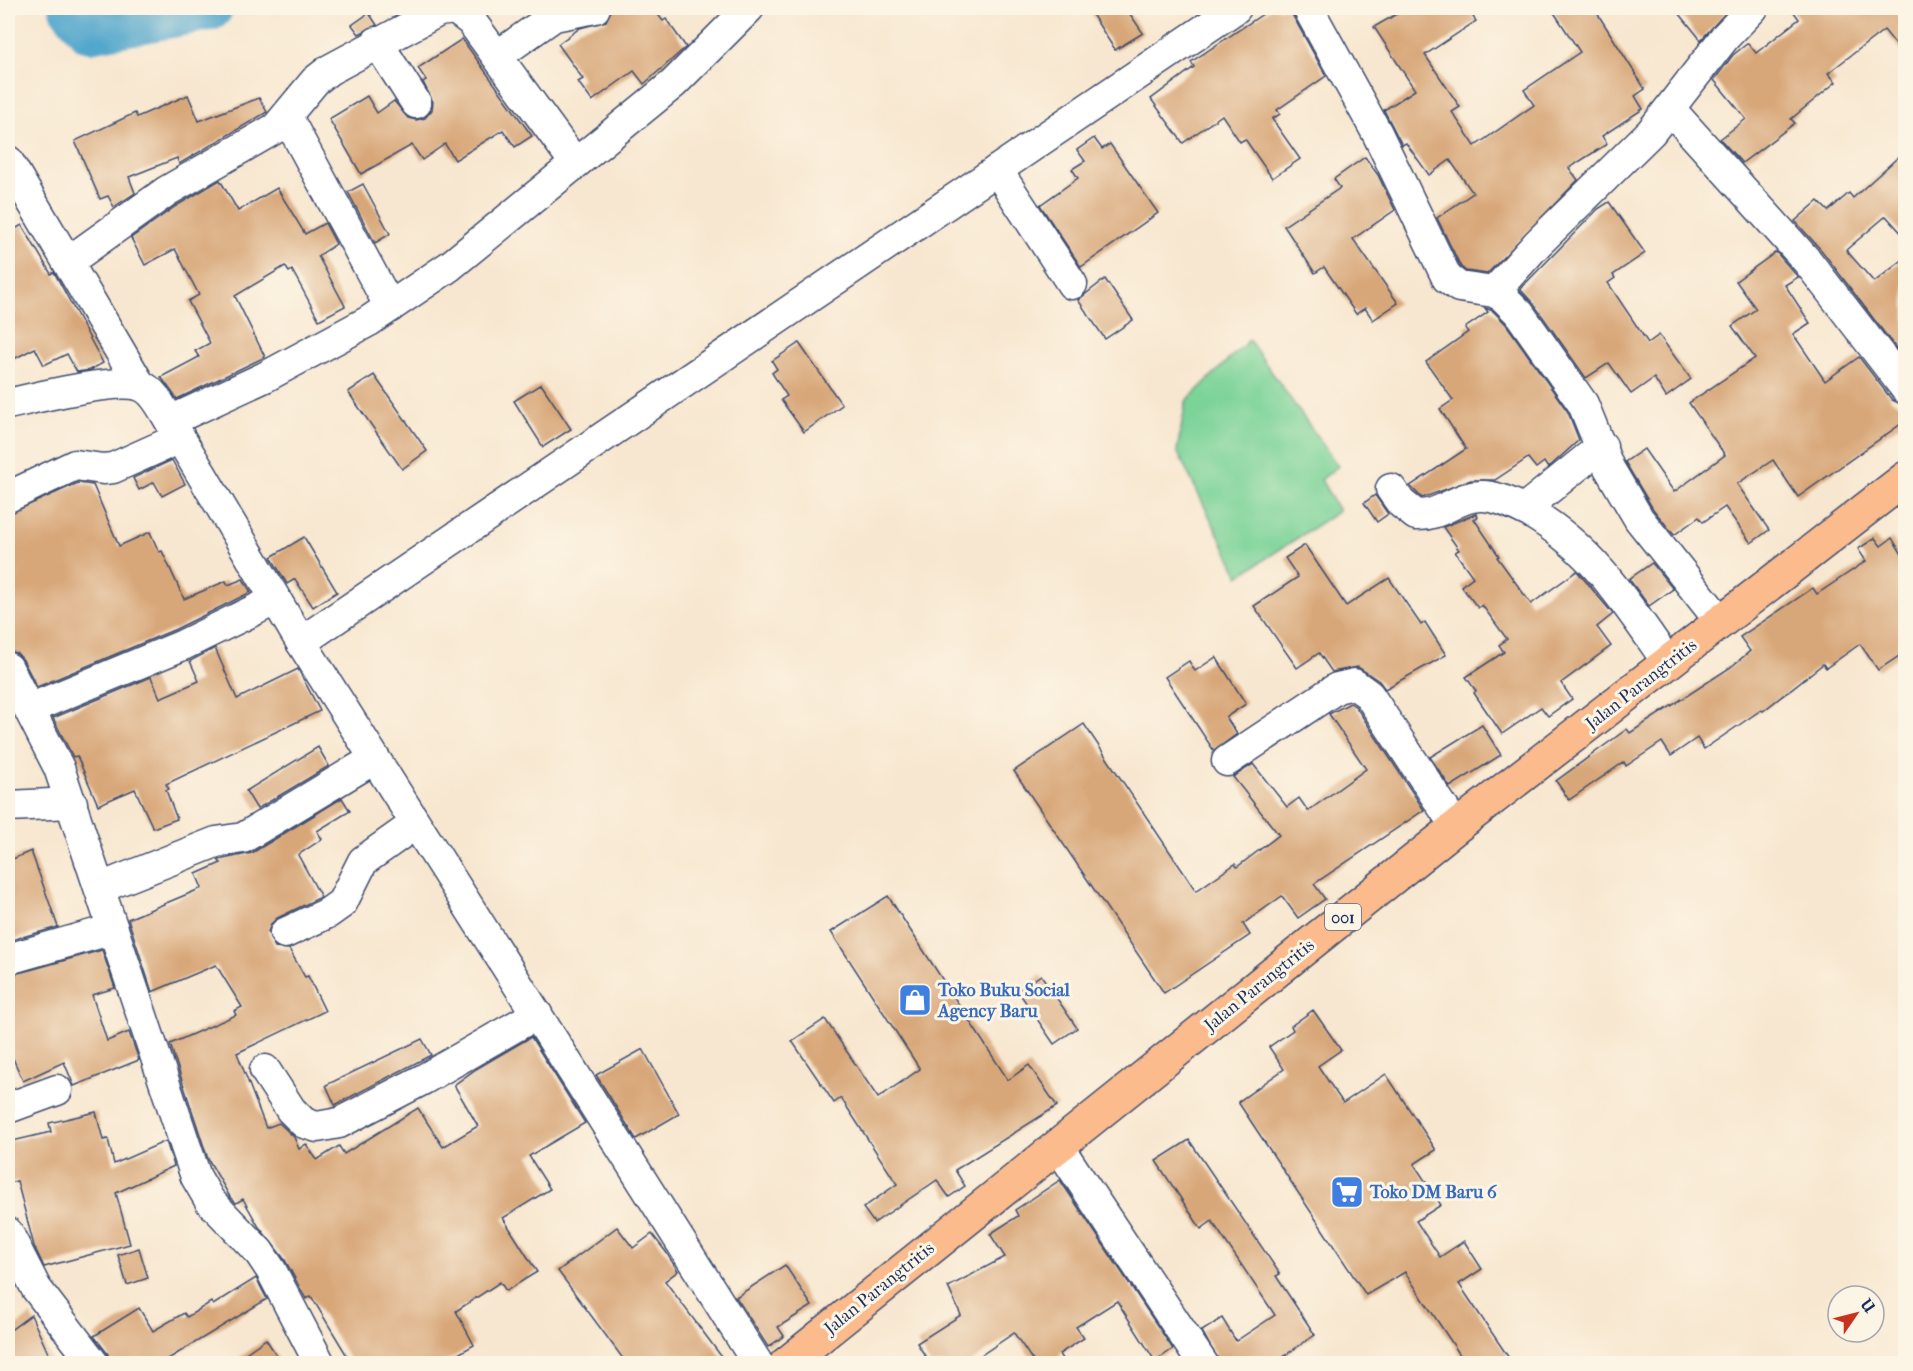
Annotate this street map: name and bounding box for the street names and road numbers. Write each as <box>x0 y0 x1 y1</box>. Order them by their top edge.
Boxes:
street label: Jalan Parangtritis <box>1580 634 1701 736</box>
road number: 001 <box>1325 904 1361 930</box>
street label: Jalan Parangtritis <box>1199 934 1319 1037</box>
street label: Jalan Parangtritis <box>819 1237 939 1340</box>

